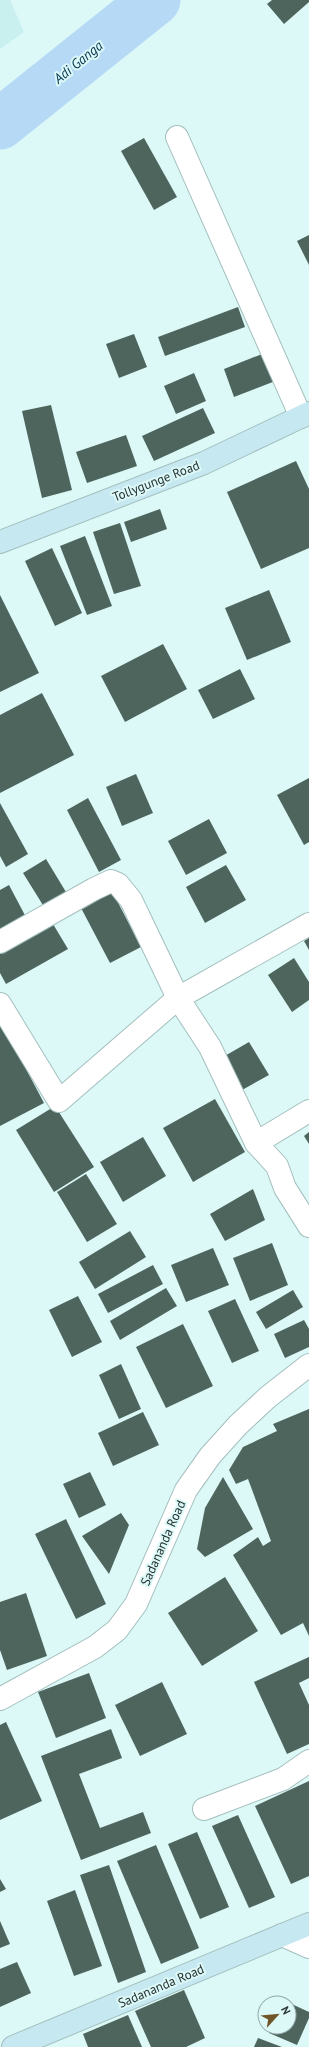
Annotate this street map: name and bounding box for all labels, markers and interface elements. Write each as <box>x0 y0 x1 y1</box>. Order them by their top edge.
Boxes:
water label: Adi Ganga <box>49 37 106 88</box>
street label: Tollygunge Road <box>110 457 202 505</box>
street label: Sadananda Road <box>137 1498 189 1588</box>
street label: Sadananda Road <box>115 1960 207 2012</box>
north arrow <box>257 1995 297 2035</box>
text: N <box>278 2004 294 2017</box>

